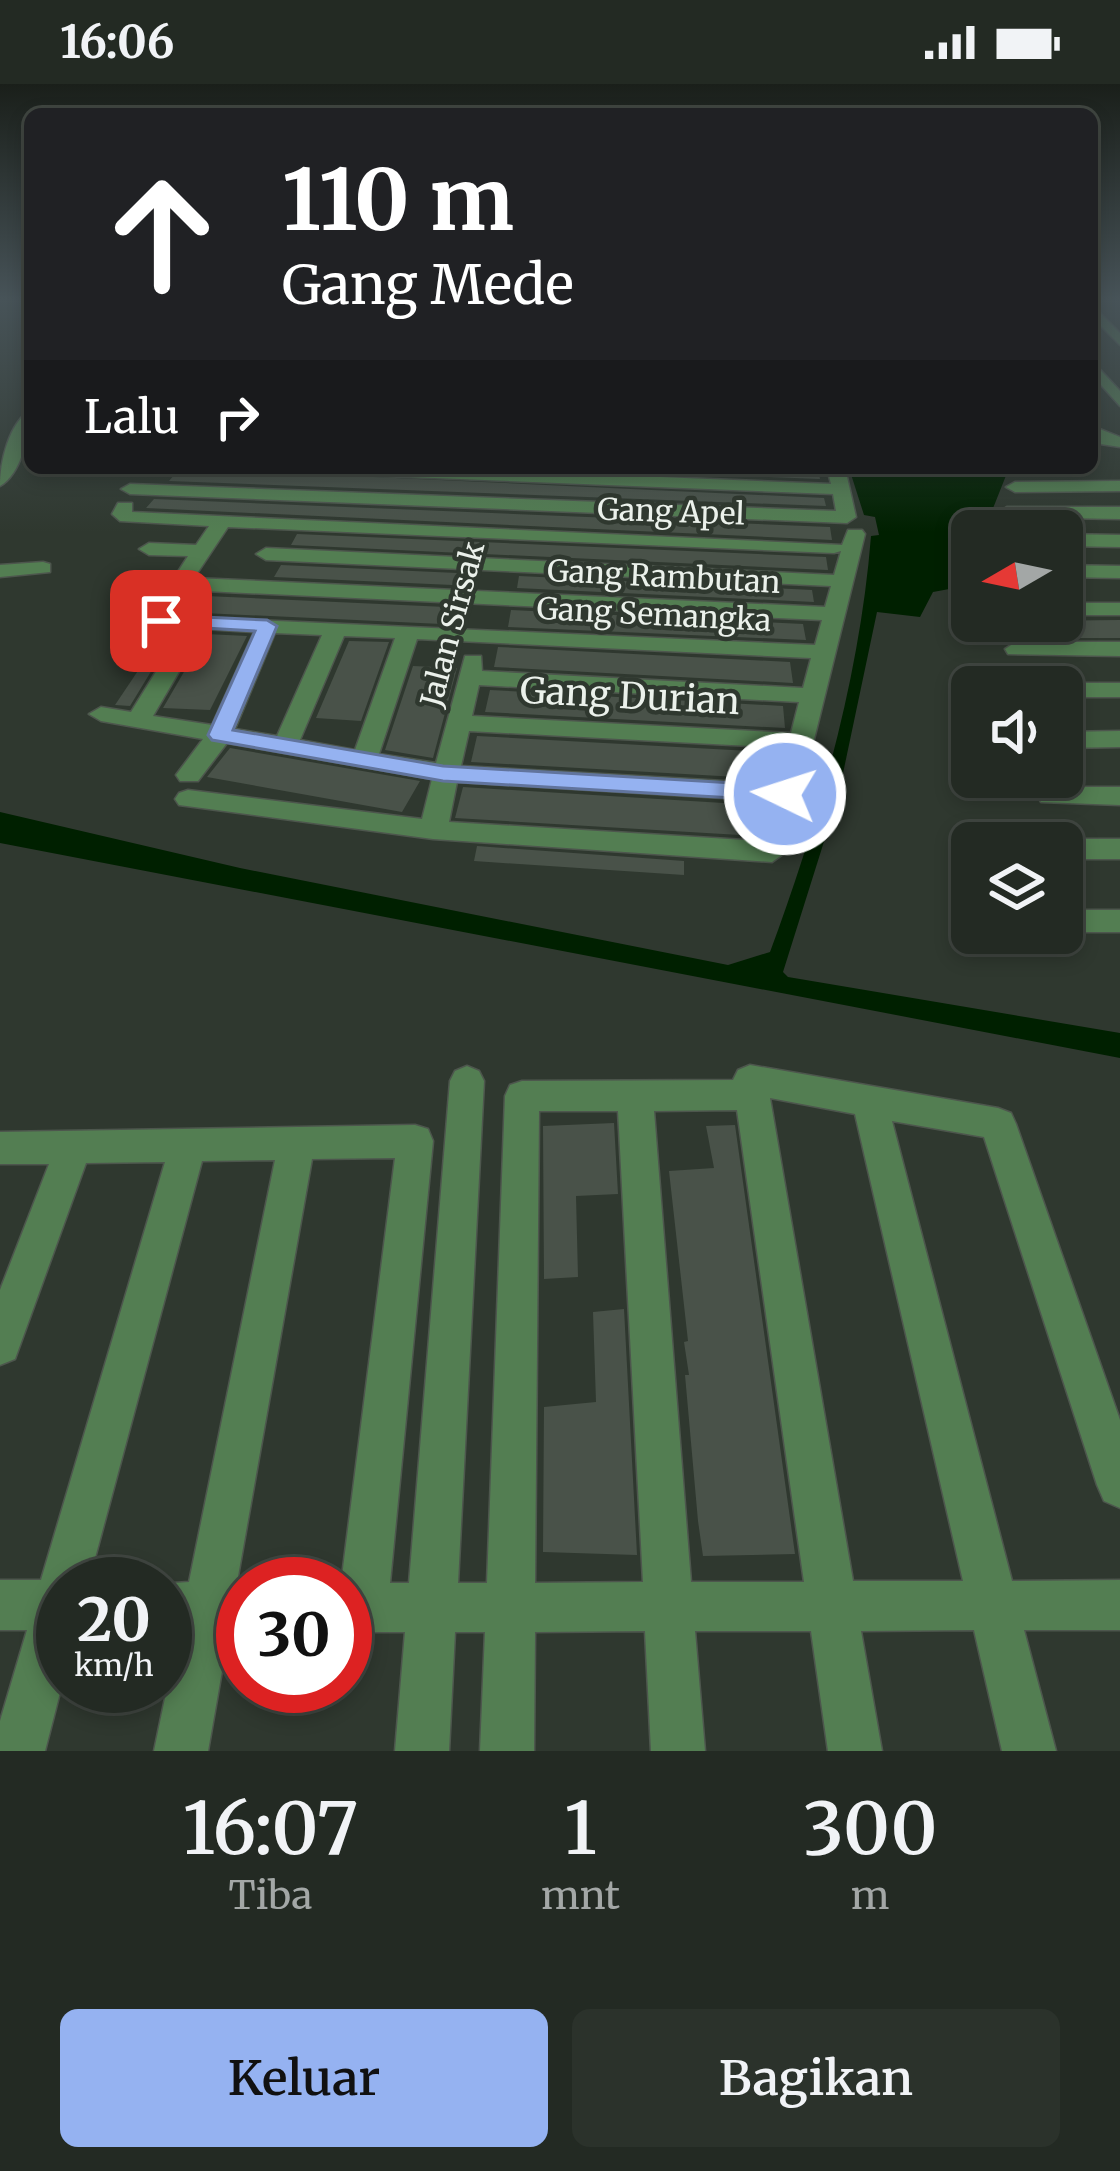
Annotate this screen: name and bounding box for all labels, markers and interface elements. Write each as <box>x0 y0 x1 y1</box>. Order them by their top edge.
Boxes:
text: 16:06 <box>60 14 174 70</box>
text: 110 m <box>282 147 514 253</box>
icon: ahead <box>84 156 240 312</box>
text: Gang Mede <box>282 251 574 319</box>
icon: right <box>204 384 270 450</box>
text: Lalu <box>84 389 180 445</box>
street label: Gang Apel <box>597 489 745 533</box>
north arrow <box>951 510 1083 642</box>
map controls <box>951 510 1083 954</box>
street label: Jalan Sirsak <box>411 537 492 712</box>
street label: Gang Rambutan <box>546 551 782 601</box>
pin <box>110 570 212 672</box>
icon: arrive <box>128 588 194 654</box>
street label: Gang Semangka <box>536 589 772 639</box>
button: sound <box>951 666 1083 798</box>
street label: Gang Durian <box>519 668 741 724</box>
position arrow <box>722 731 848 857</box>
button: layers <box>951 822 1083 954</box>
speed limit sign: 30 <box>216 1557 372 1713</box>
text: 20 <box>77 1582 151 1657</box>
text: km/h <box>74 1646 154 1684</box>
text: 16:07 <box>183 1783 358 1874</box>
text: 1 <box>564 1783 597 1874</box>
text: 300 <box>803 1783 937 1874</box>
text: Tiba <box>228 1871 313 1920</box>
text: mnt <box>541 1871 620 1920</box>
text: m <box>851 1871 889 1920</box>
button: Keluar <box>60 2009 548 2147</box>
button: Bagikan <box>572 2009 1060 2147</box>

